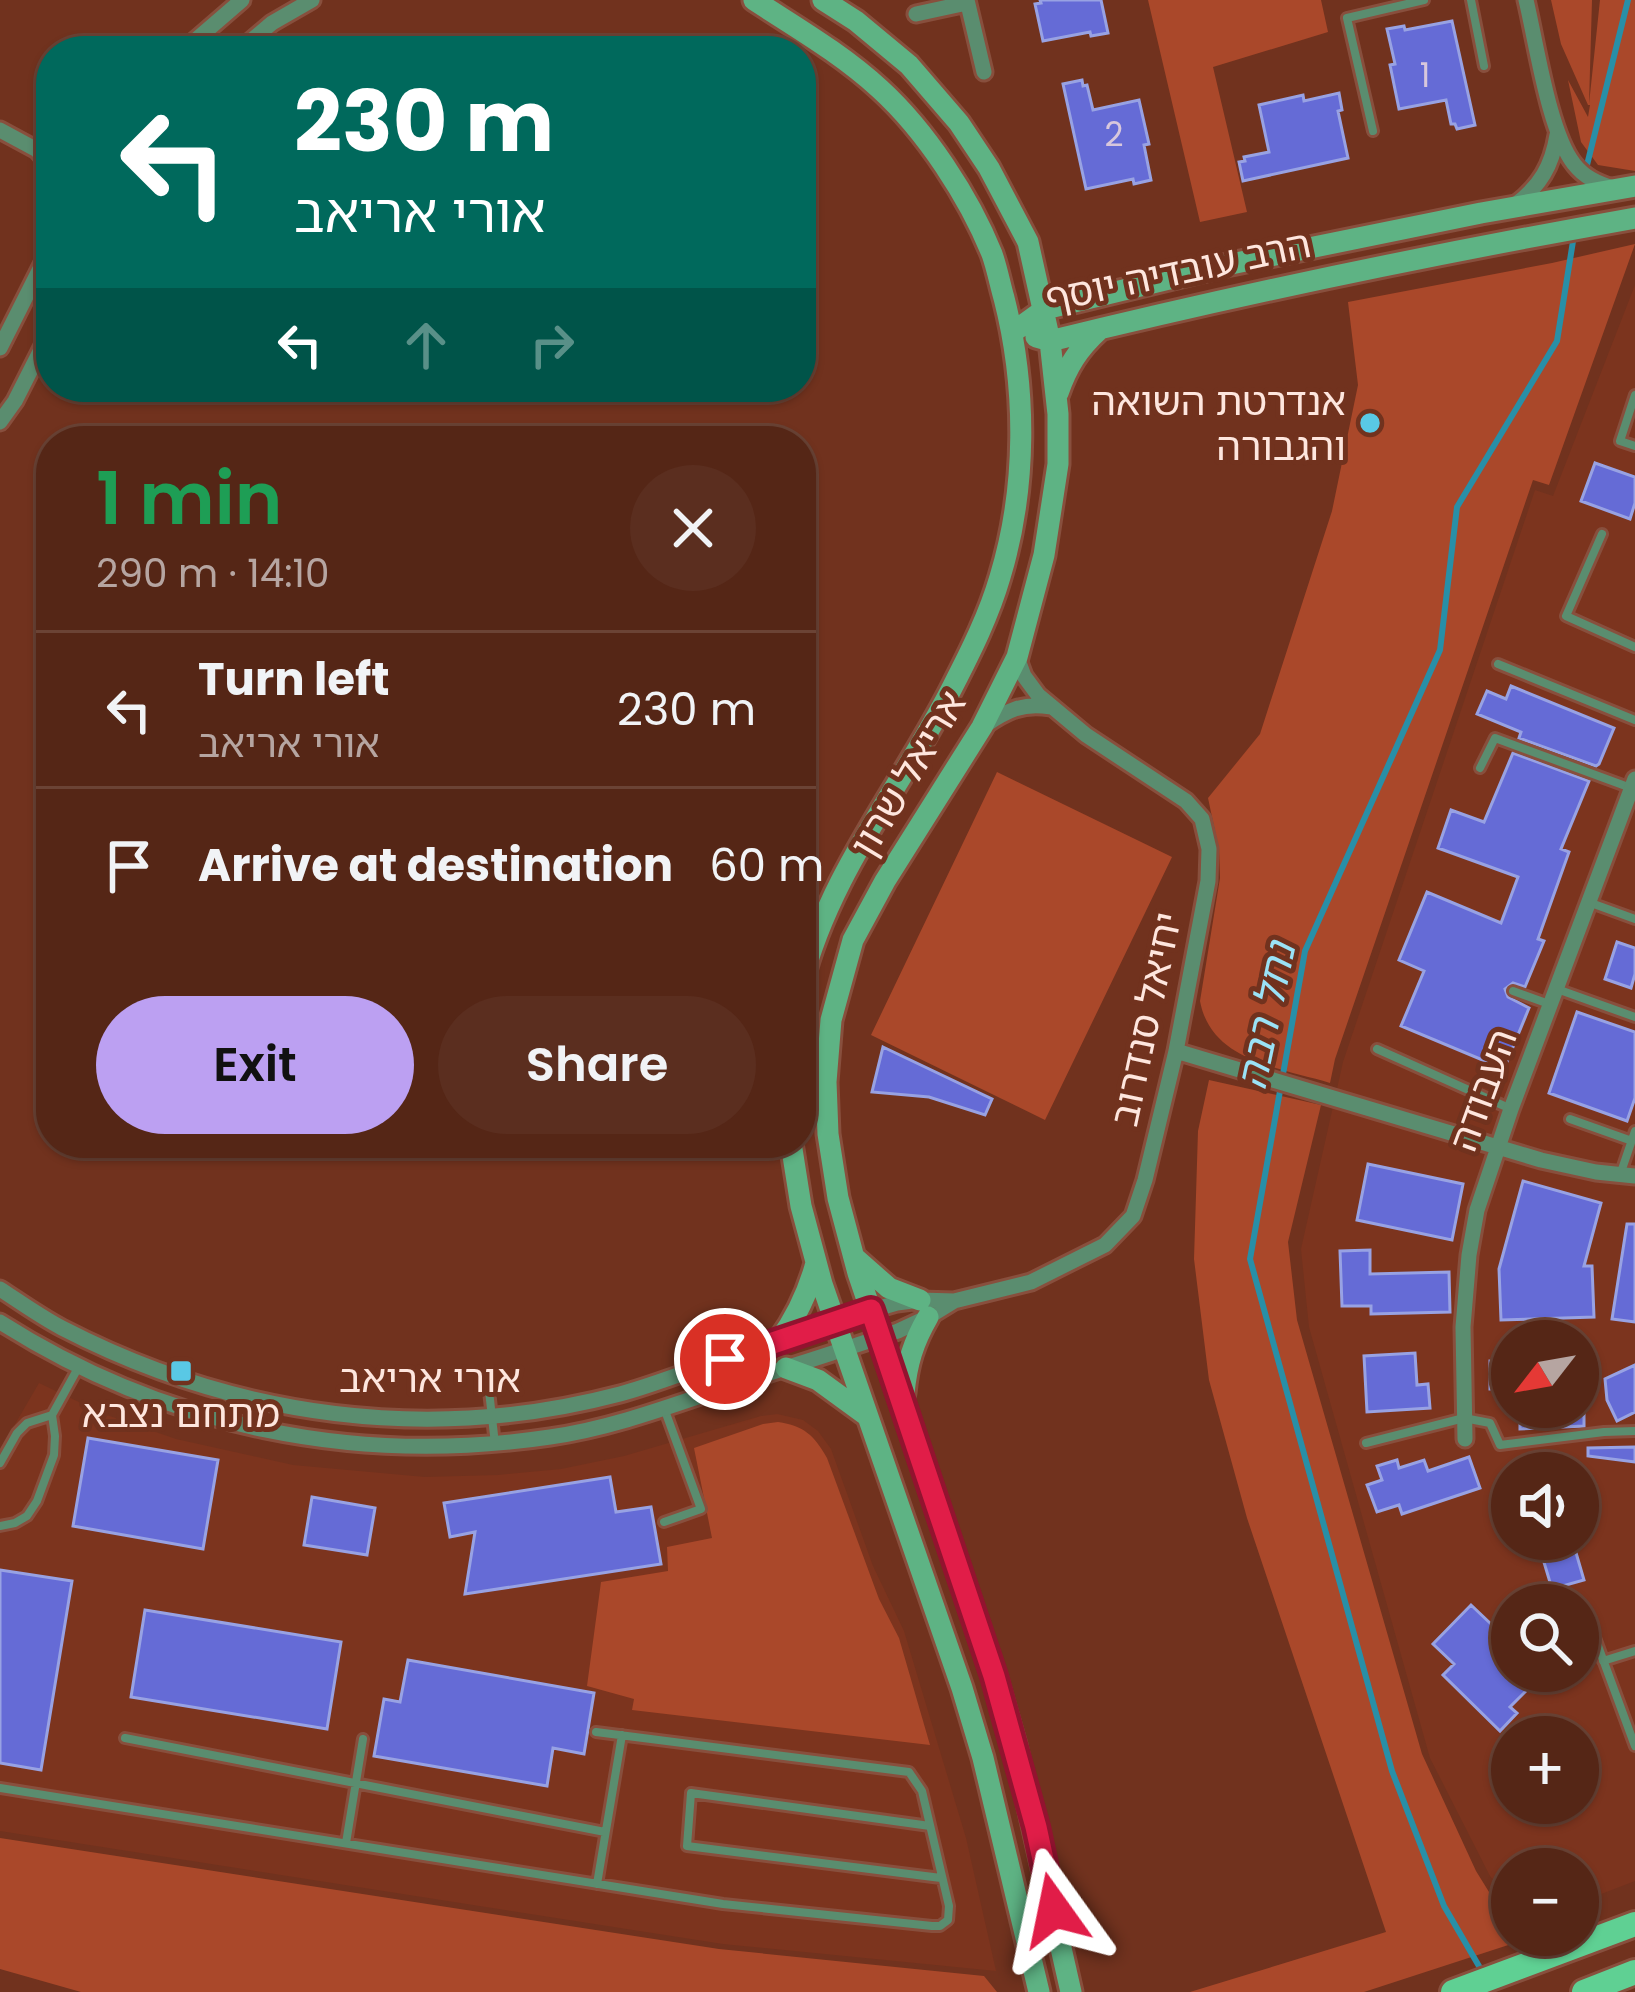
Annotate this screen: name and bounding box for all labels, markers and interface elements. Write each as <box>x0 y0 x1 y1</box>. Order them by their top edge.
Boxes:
house number: 1 <box>1420 52 1430 99</box>
text: 230 m <box>294 63 554 180</box>
icon: left <box>96 84 252 240</box>
house number: 2 <box>1105 111 1123 158</box>
text: אורי אריאב <box>294 175 546 251</box>
street label: הרב עובדיה יוסף <box>1040 216 1316 326</box>
icon: left <box>267 312 333 378</box>
icon: ahead <box>393 312 459 378</box>
icon: right <box>519 312 585 378</box>
place label: אנדרטת השואה והגבורה <box>1092 374 1346 474</box>
marker: אנדרטת השואה והגבורה <box>1357 410 1383 436</box>
text: 1 min <box>96 448 282 549</box>
button: close <box>630 465 756 591</box>
text: 290 m · 14:10 <box>96 546 329 601</box>
text: Turn left <box>198 648 390 711</box>
icon: left <box>96 677 162 743</box>
text: 230 m <box>617 678 756 741</box>
street label: אריאל שרון <box>837 681 979 867</box>
text: אורי אריאב <box>198 716 380 771</box>
icon: arrive <box>96 833 162 899</box>
text: Arrive at destination <box>198 834 673 897</box>
text: 60 m <box>709 834 824 897</box>
street label: יחיאל סנדרוב <box>1096 907 1196 1131</box>
water label: נחל רבה <box>1222 934 1311 1095</box>
button: Exit <box>96 996 414 1134</box>
button: Share <box>438 996 756 1134</box>
street label: העבודה <box>1436 1021 1530 1159</box>
pin <box>674 1308 776 1410</box>
north arrow <box>1491 1320 1599 1428</box>
map controls <box>1491 1320 1599 1956</box>
icon: arrive <box>692 1326 758 1392</box>
street label: אורי אריאב <box>339 1351 521 1406</box>
marker: מתחם נצבא <box>168 1358 194 1384</box>
place label: מתחם נצבא <box>82 1386 280 1441</box>
button: sound <box>1491 1452 1599 1560</box>
button: search <box>1491 1584 1599 1692</box>
button: + <box>1491 1716 1599 1824</box>
position arrow <box>991 1847 1117 1973</box>
button: − <box>1491 1848 1599 1956</box>

